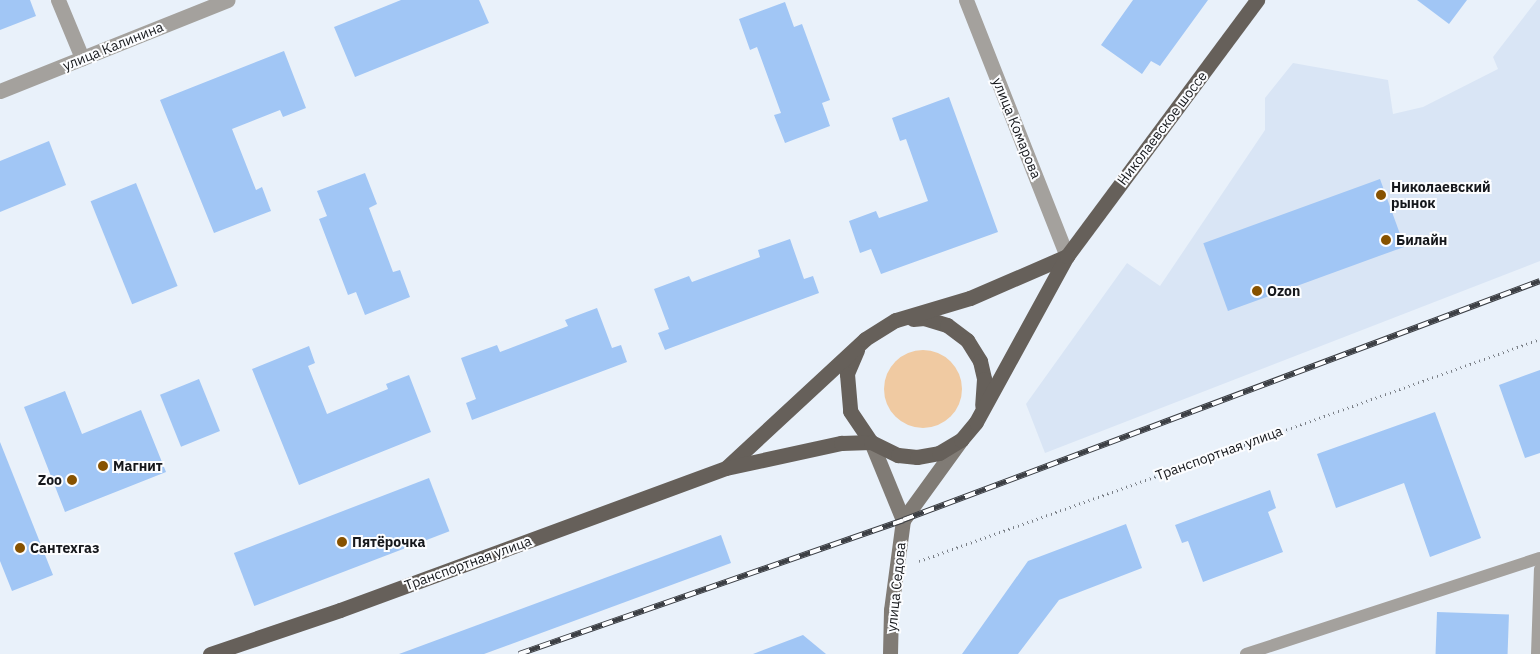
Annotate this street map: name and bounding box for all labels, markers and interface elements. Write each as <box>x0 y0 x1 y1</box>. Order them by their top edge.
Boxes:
street label: улица Калинина <box>60 18 166 74</box>
street label: Николаевское шоссе <box>1114 68 1210 188</box>
street label: улица Комарова <box>989 75 1045 181</box>
place label: Николаевский рынок <box>1391 179 1491 212</box>
marker: Николаевский рынок <box>1375 189 1387 201</box>
place label: Билайн <box>1396 232 1447 248</box>
marker: Билайн <box>1380 234 1392 246</box>
place label: Ozon <box>1267 283 1300 299</box>
marker: Ozon <box>1251 285 1263 297</box>
street label: Транспортная улица <box>1153 422 1285 484</box>
place label: Магнит <box>113 458 163 474</box>
marker: Магнит <box>97 460 109 472</box>
place label: Zoo <box>38 472 62 488</box>
marker: Zoo <box>66 474 78 486</box>
street label: Транспортная улица <box>402 532 534 594</box>
place label: Пятёрочка <box>352 534 425 550</box>
marker: Пятёрочка <box>336 536 348 548</box>
place label: Сантехгаз <box>30 540 99 556</box>
street label: улица Седова <box>883 541 909 633</box>
marker: Сантехгаз <box>14 542 26 554</box>

